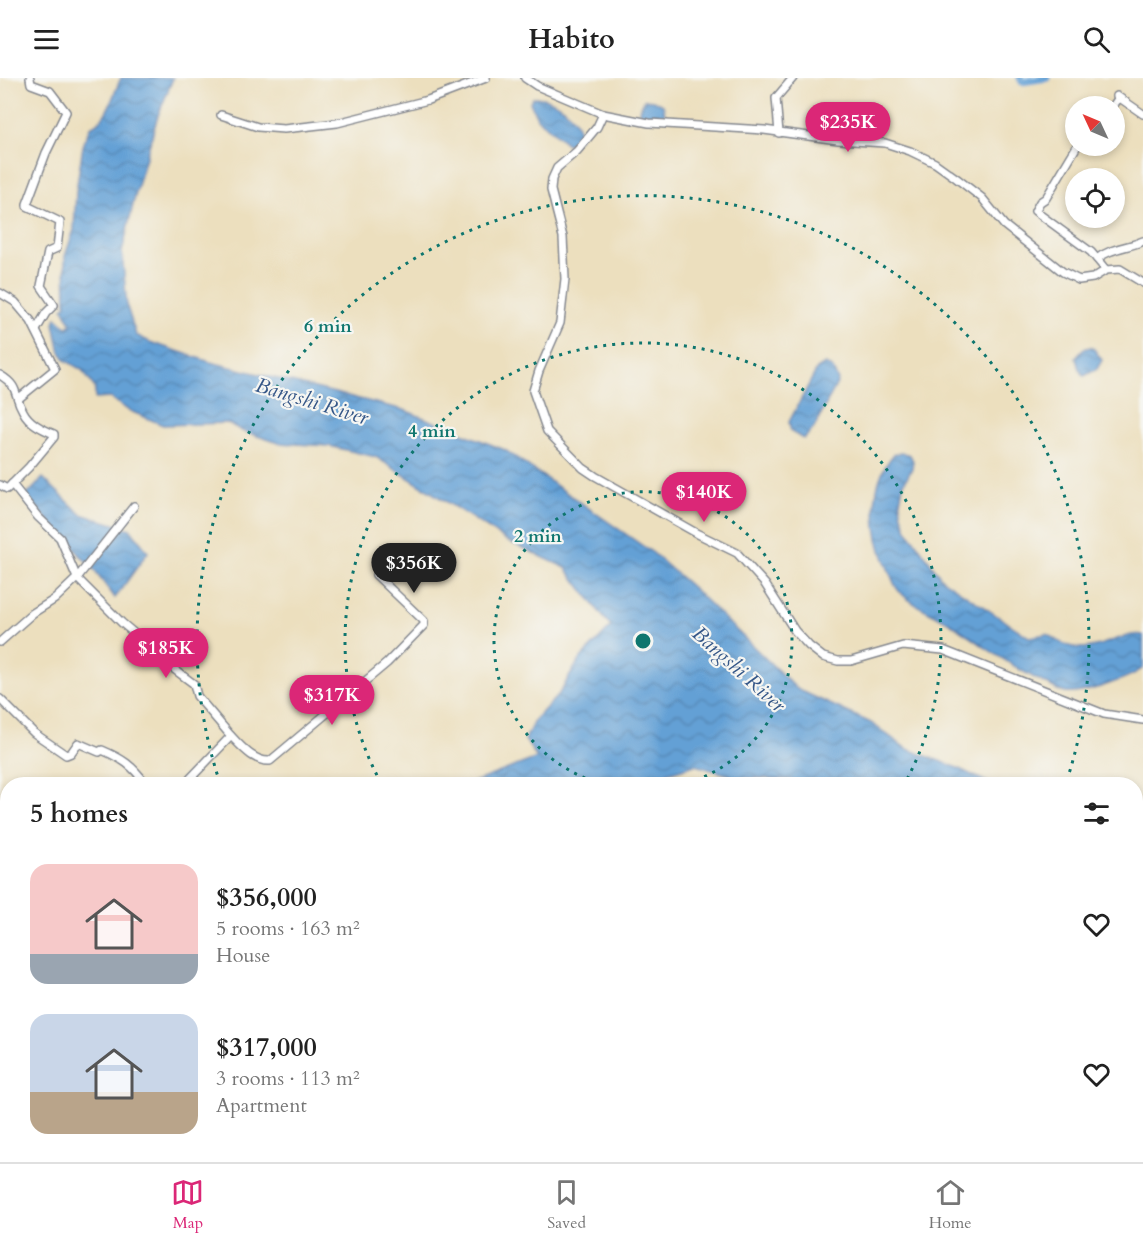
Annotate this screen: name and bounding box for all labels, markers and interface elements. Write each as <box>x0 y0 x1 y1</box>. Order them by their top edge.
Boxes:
text: Habito <box>528 21 615 58</box>
icon: menu <box>30 23 63 56</box>
icon: search <box>1080 23 1113 56</box>
north arrow <box>1065 96 1125 156</box>
map controls <box>1065 96 1125 228</box>
pin: $235K <box>806 102 890 153</box>
text: $235K <box>819 108 877 135</box>
button: locate <box>1065 168 1125 228</box>
text: 6 min <box>304 314 352 339</box>
water label: Bangshi River <box>252 371 373 433</box>
text: 4 min <box>408 419 456 444</box>
pin: $140K <box>662 472 746 523</box>
text: $140K <box>675 478 733 505</box>
text: 2 min <box>514 524 562 549</box>
pin: $356K <box>372 543 456 594</box>
text: $356K <box>385 549 443 576</box>
water label: Bangshi River <box>686 620 793 720</box>
pin: $185K <box>124 628 208 679</box>
centre of rings <box>633 631 653 651</box>
text: $185K <box>137 634 195 661</box>
pin: $317K <box>290 675 374 726</box>
text: $317K <box>303 681 361 708</box>
text: 5 homes <box>30 796 128 831</box>
icon: filters <box>1080 797 1113 830</box>
text: $356,000 <box>216 880 317 915</box>
icon: home <box>78 888 150 960</box>
icon: heart <box>1080 908 1113 941</box>
text: 5 rooms · 163 m² <box>216 915 360 942</box>
text: House <box>216 942 270 969</box>
text: $317,000 <box>216 1030 317 1065</box>
icon: home <box>78 1038 150 1110</box>
icon: heart <box>1080 1058 1113 1091</box>
text: 3 rooms · 113 m² <box>216 1065 360 1092</box>
text: Apartment <box>216 1092 307 1119</box>
tab: Map <box>171 1176 204 1234</box>
tab: Saved <box>547 1176 586 1234</box>
tab: Home <box>929 1176 972 1234</box>

